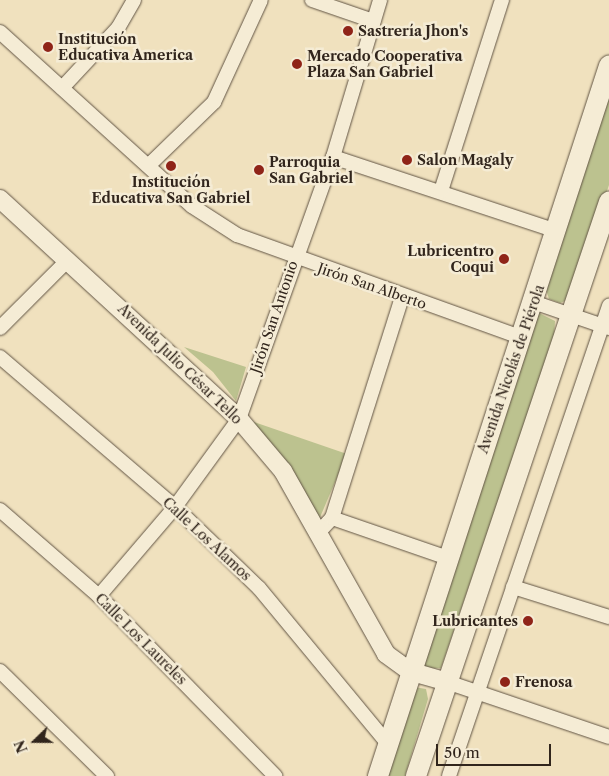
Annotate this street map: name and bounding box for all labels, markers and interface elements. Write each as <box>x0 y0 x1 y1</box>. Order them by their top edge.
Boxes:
place label: Sastrería Jhon's <box>358 23 469 39</box>
marker: Sastrería Jhon's <box>342 25 354 37</box>
place label: Institución Educativa America <box>58 31 194 64</box>
marker: Institución Educativa America <box>42 41 54 53</box>
place label: Mercado Cooperativa Plaza San Gabriel <box>307 48 463 80</box>
marker: Mercado Cooperativa Plaza San Gabriel <box>291 58 303 70</box>
place label: Salon Magaly <box>417 152 513 168</box>
place label: Parroquia San Gabriel <box>269 154 353 186</box>
marker: Salon Magaly <box>401 154 413 166</box>
marker: Institución Educativa San Gabriel <box>165 160 177 172</box>
marker: Parroquia San Gabriel <box>253 164 265 176</box>
place label: Institución Educativa San Gabriel <box>91 174 251 206</box>
place label: Lubricentro Coqui <box>407 243 494 276</box>
marker: Lubricentro Coqui <box>498 253 510 265</box>
street label: Jirón San Antonio <box>247 258 301 376</box>
street label: Jirón San Alberto <box>315 259 429 313</box>
street label: Avenida Nicolás de Piérola <box>474 282 548 456</box>
street label: Avenida Julio César Tello <box>114 300 246 428</box>
street label: Calle Los Alamos <box>159 494 255 584</box>
street label: Calle Los Laureles <box>92 590 190 688</box>
place label: Lubricantes <box>432 613 518 629</box>
marker: Lubricantes <box>522 615 534 627</box>
place label: Frenosa <box>515 674 572 690</box>
marker: Frenosa <box>499 676 511 688</box>
north arrow <box>10 716 60 766</box>
scale bar <box>439 734 554 766</box>
text: N <box>10 738 32 756</box>
text: 50 m <box>444 743 480 762</box>

